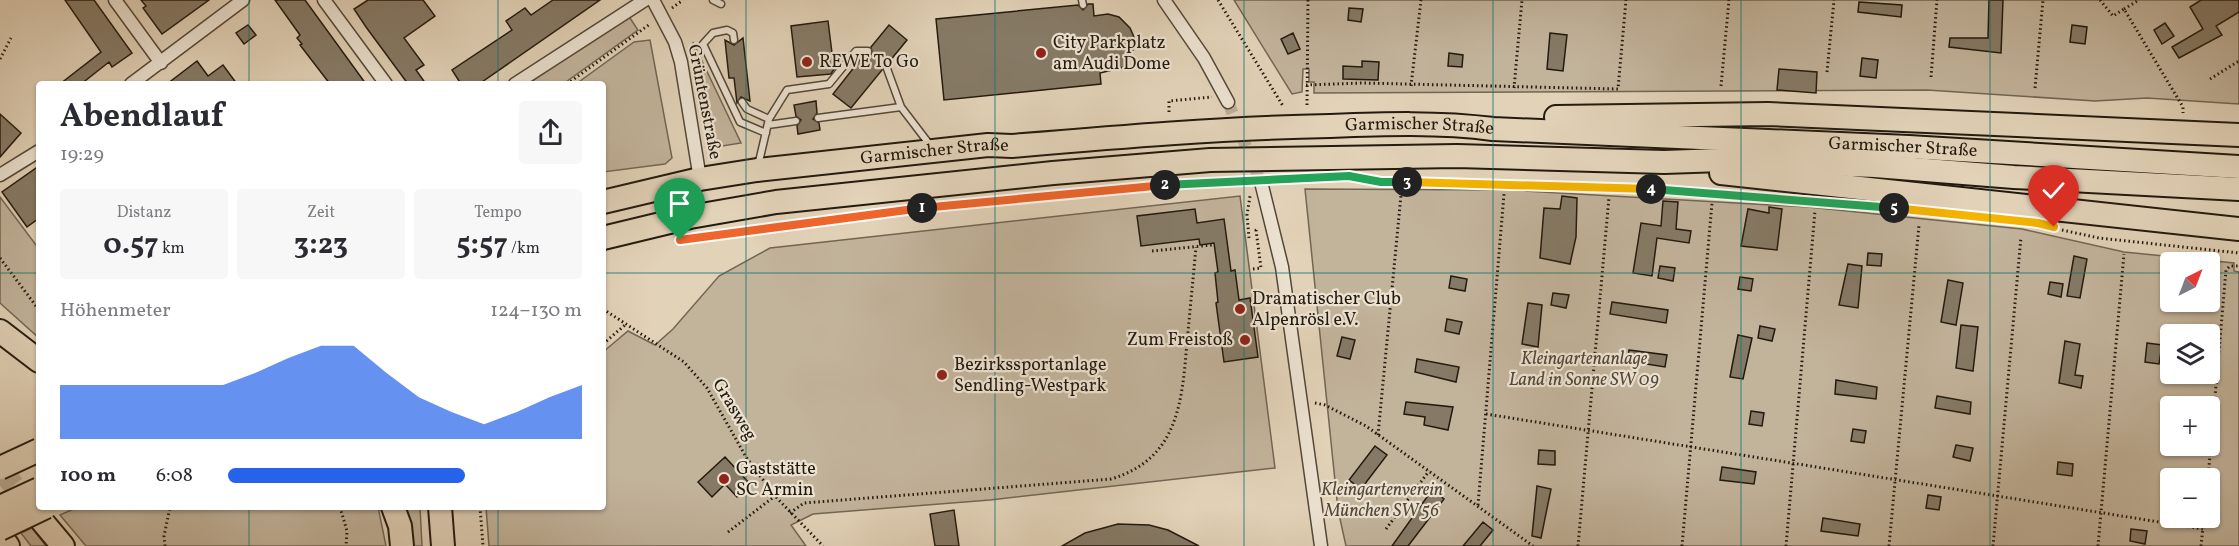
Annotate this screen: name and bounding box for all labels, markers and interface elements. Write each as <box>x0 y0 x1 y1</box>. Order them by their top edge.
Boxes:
place label: City Parkplatz am Audi Dome <box>1053 31 1170 77</box>
street label: Grüntenstraße <box>681 42 727 162</box>
marker: City Parkplatz am Audi Dome <box>1034 46 1048 60</box>
place label: REWE To Go <box>819 50 919 75</box>
marker: REWE To Go <box>800 55 814 69</box>
text: Abendlauf <box>60 95 224 141</box>
button: share <box>519 101 582 164</box>
street label: Garmischer Straße <box>1345 112 1495 141</box>
street label: Garmischer Straße <box>1828 131 1978 164</box>
street label: Garmischer Straße <box>859 132 1009 171</box>
text: 19:29 <box>60 141 104 169</box>
pin <box>2028 165 2079 227</box>
pin: 3 <box>1392 167 1422 197</box>
pin: 2 <box>1150 170 1180 200</box>
text: 3 <box>1403 171 1411 193</box>
text: 2 <box>1161 174 1169 196</box>
pin: 4 <box>1636 174 1666 204</box>
icon: check <box>2037 174 2070 207</box>
pin <box>654 178 705 240</box>
text: 4 <box>1646 178 1656 200</box>
icon: arrive <box>663 187 696 220</box>
pin: 1 <box>907 193 937 223</box>
pin: 5 <box>1879 193 1909 223</box>
text: 1 <box>919 197 925 219</box>
text: 5 <box>1890 197 1898 219</box>
text: Distanz <box>117 202 171 224</box>
text: Zeit <box>307 202 335 224</box>
text: Tempo <box>474 202 522 224</box>
text: 0.57 <box>103 224 159 266</box>
text: 3:23 <box>294 224 348 266</box>
text: 5:57 <box>456 224 508 266</box>
text: km <box>159 238 185 260</box>
text: /km <box>508 238 540 260</box>
north arrow <box>2160 252 2220 312</box>
map controls <box>2160 252 2220 528</box>
place label: Dramatischer Club Alpenrösl e.V. <box>1252 287 1401 333</box>
text: Höhenmeter <box>60 297 171 325</box>
text: 124–130 m <box>490 297 582 325</box>
marker: Dramatischer Club Alpenrösl e.V. <box>1233 302 1247 316</box>
button: layers <box>2160 324 2220 384</box>
place label: Zum Freistoß <box>1127 328 1233 353</box>
marker: Zum Freistoß <box>1238 333 1252 347</box>
park label: Kleingartenanlage Land in Sonne SW 09 <box>1509 347 1659 393</box>
place label: Bezirkssportanlage Sendling-Westpark <box>954 353 1106 399</box>
marker: Bezirkssportanlage Sendling-Westpark <box>935 368 949 382</box>
street label: Grasweg <box>706 374 762 446</box>
button: + <box>2160 396 2220 456</box>
place label: Gaststätte SC Armin <box>736 457 816 503</box>
text: 100 m <box>60 462 116 490</box>
text: 6:08 <box>156 462 193 490</box>
button: − <box>2160 468 2220 528</box>
marker: Gaststätte SC Armin <box>717 472 731 486</box>
park label: Kleingartenverein München SW 56 <box>1321 478 1443 524</box>

